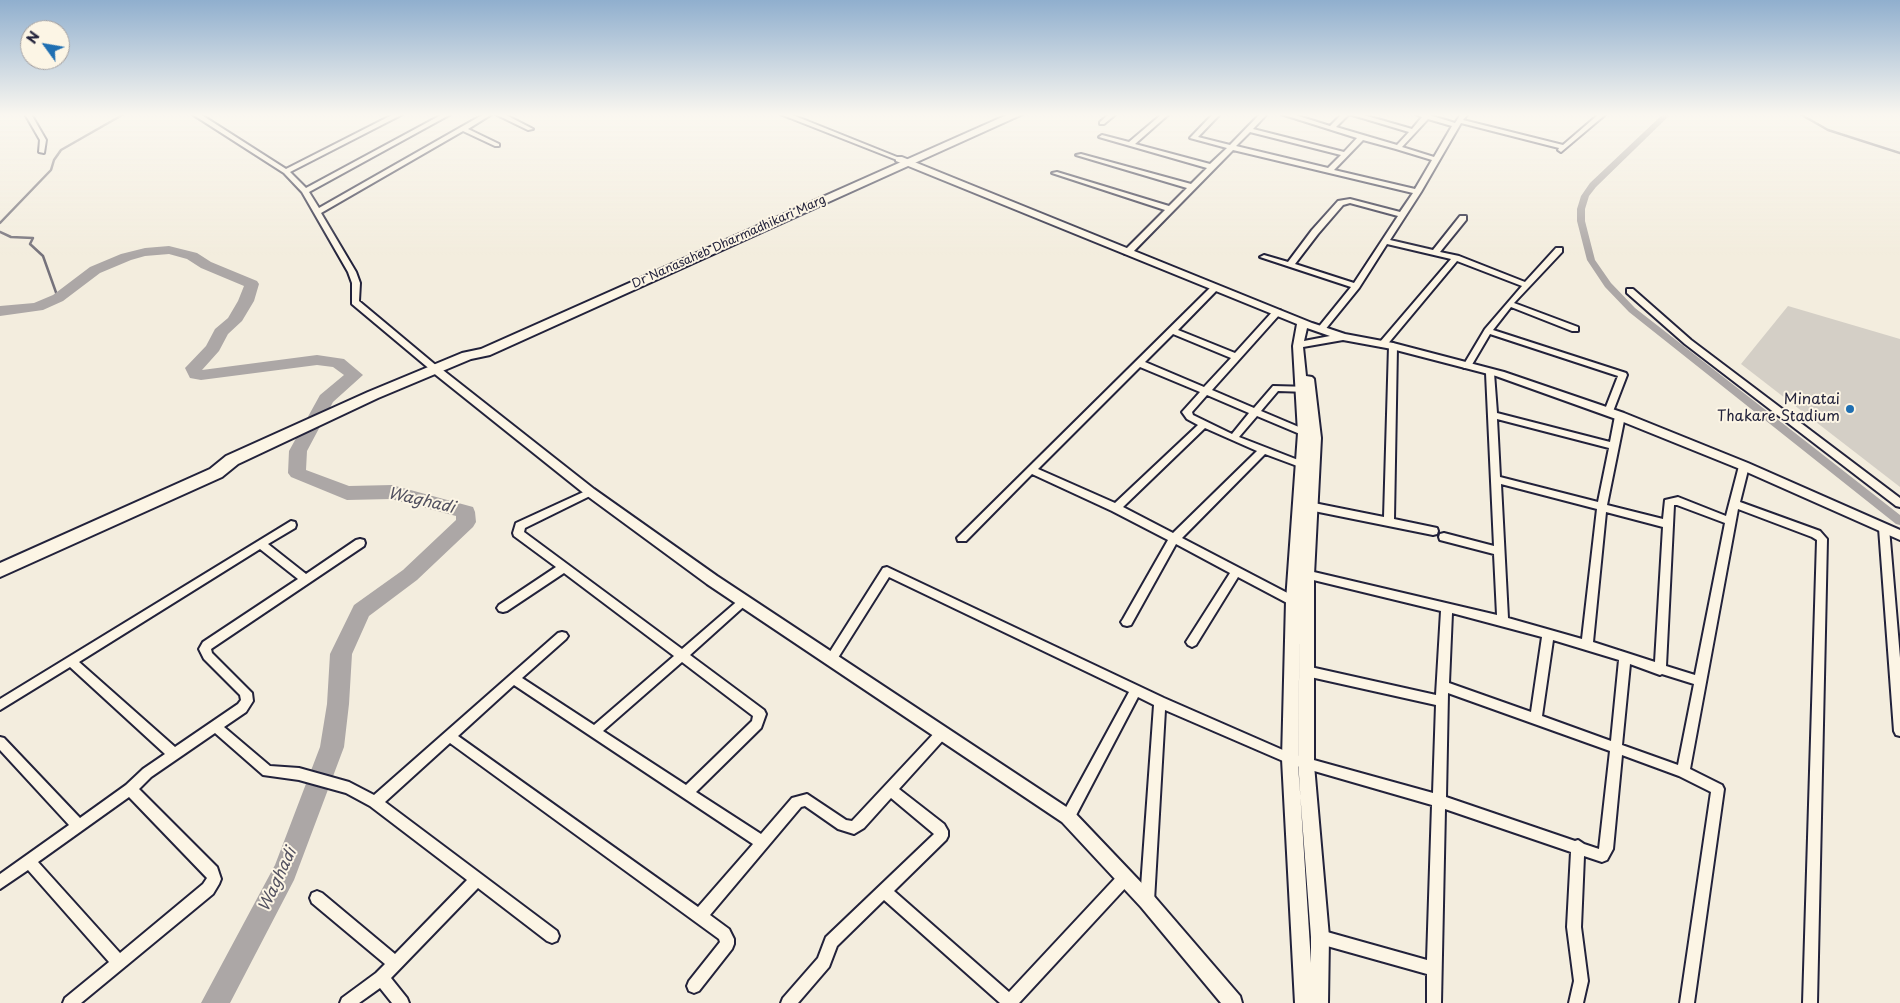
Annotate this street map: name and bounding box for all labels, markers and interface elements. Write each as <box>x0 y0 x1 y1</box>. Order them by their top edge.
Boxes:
north arrow <box>20 20 70 70</box>
text: N <box>21 27 45 48</box>
street label: Dr Nanasaheb Dharmadhikari Marg <box>630 193 828 291</box>
place label: Minatai Thakare Stadium <box>1717 391 1840 426</box>
marker: Minatai Thakare Stadium <box>1844 403 1856 415</box>
water label: Waghadi <box>386 484 456 518</box>
water label: Waghadi <box>255 845 301 915</box>

